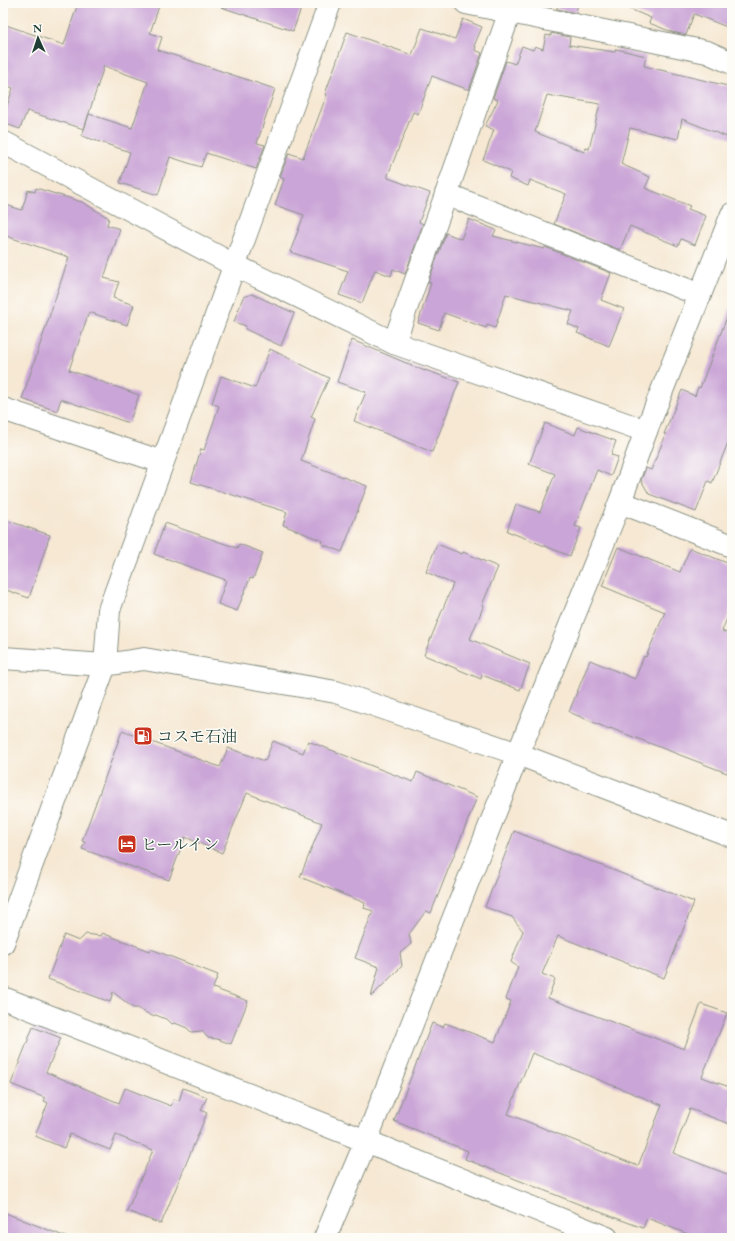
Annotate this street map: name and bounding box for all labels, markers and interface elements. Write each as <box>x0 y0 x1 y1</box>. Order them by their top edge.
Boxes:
north arrow <box>18 18 58 58</box>
text: N <box>33 21 42 35</box>
fuel station icon: コスモ石油 <box>132 725 154 747</box>
place label: コスモ石油 <box>157 726 237 747</box>
hotel icon: ヒールイン <box>116 833 138 855</box>
place label: ヒールイン <box>141 834 219 855</box>

